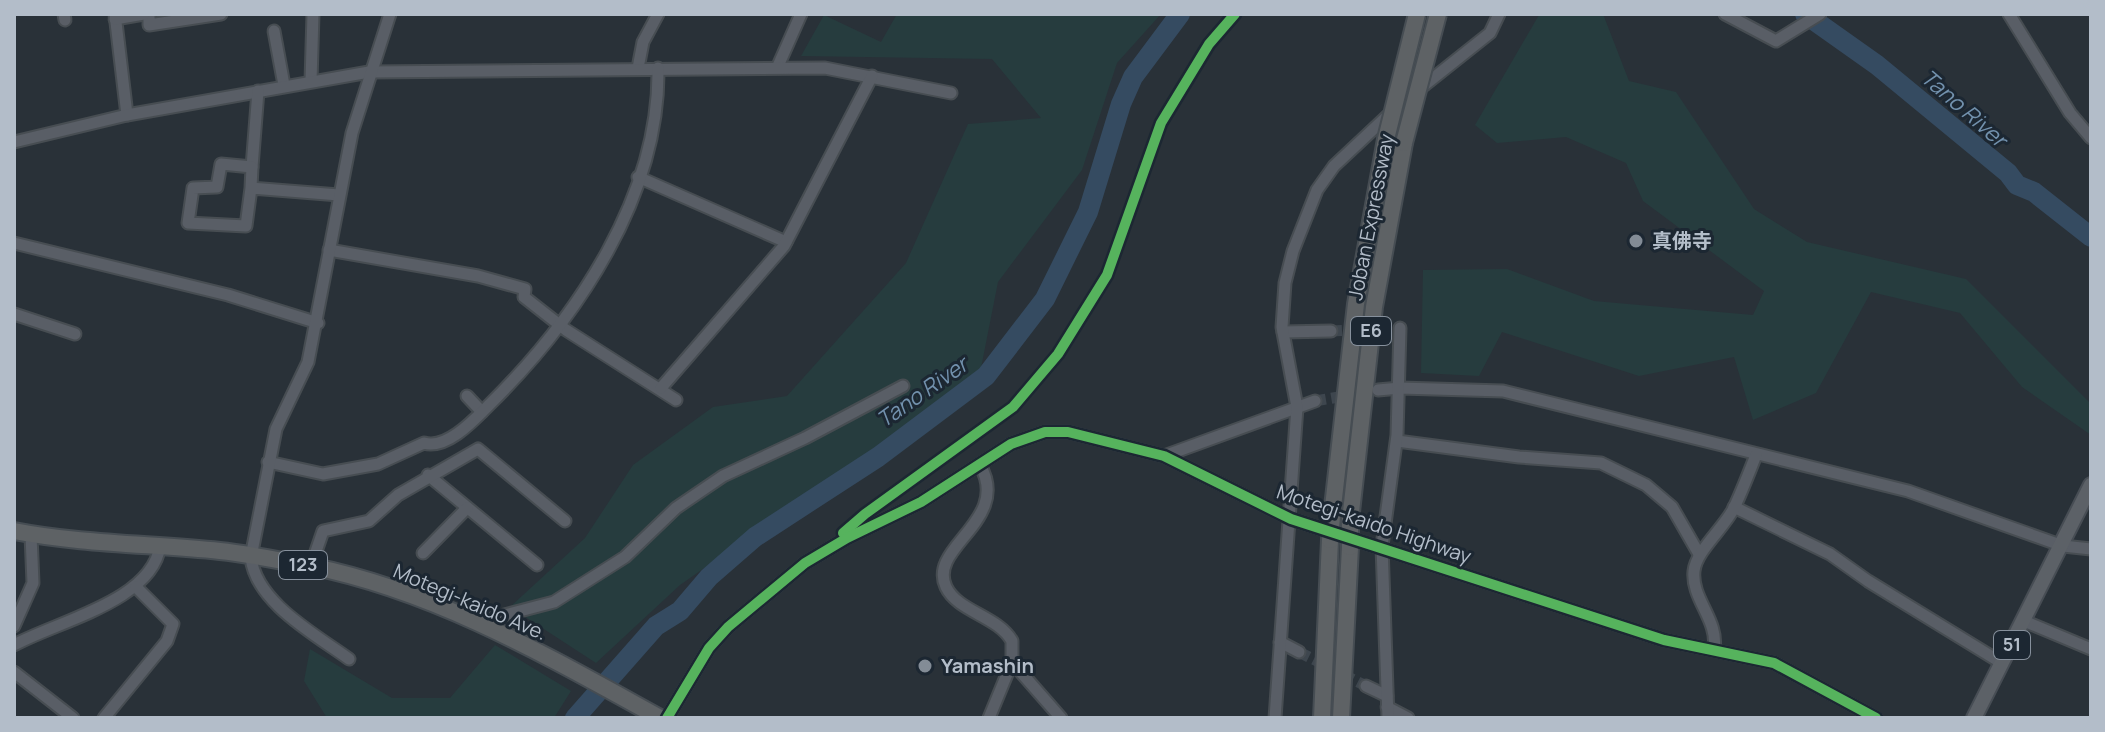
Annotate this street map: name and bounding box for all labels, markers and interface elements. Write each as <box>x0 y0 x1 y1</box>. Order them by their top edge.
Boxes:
water label: Tano River <box>1915 62 2016 156</box>
street label: Joban Expressway <box>1341 131 1400 302</box>
place label: 真佛寺 <box>1652 227 1712 254</box>
marker: 真佛寺 <box>1627 232 1645 250</box>
road number: E6 <box>1351 317 1391 345</box>
water label: Tano River <box>870 348 976 434</box>
street label: Motegi-kaido Highway <box>1273 478 1475 570</box>
road number: 123 <box>279 551 327 579</box>
street label: Motegi-kaido Ave. <box>389 557 551 646</box>
road number: 51 <box>1994 631 2030 659</box>
place label: Yamashin <box>941 652 1034 679</box>
marker: Yamashin <box>916 657 934 675</box>

